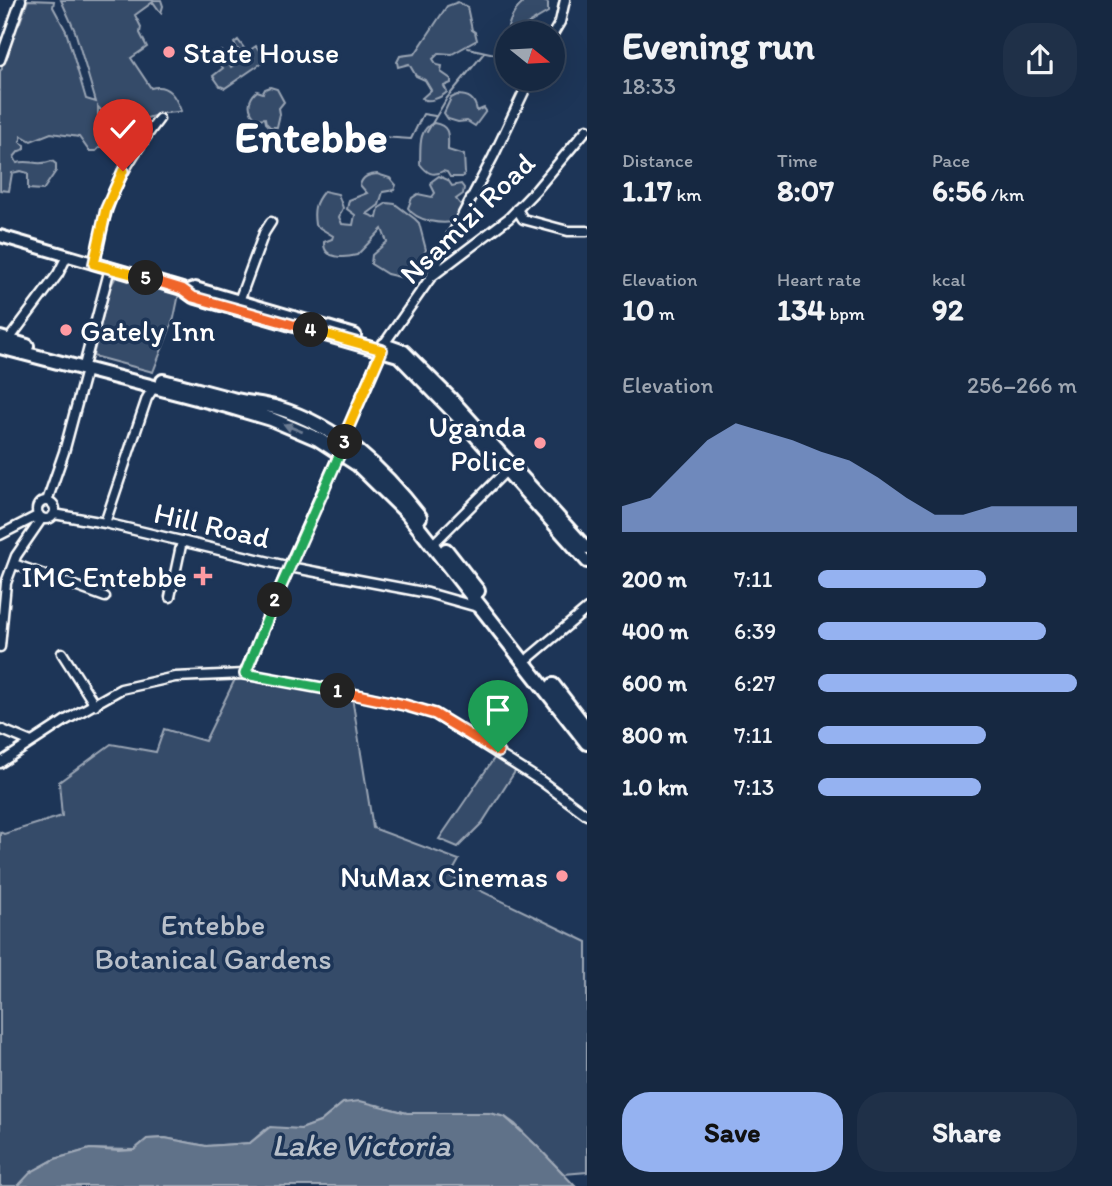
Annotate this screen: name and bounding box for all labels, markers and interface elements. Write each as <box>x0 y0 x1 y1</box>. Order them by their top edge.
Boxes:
north arrow <box>495 21 565 91</box>
map controls <box>495 21 565 91</box>
text: Evening run <box>622 23 815 69</box>
button: share <box>1003 23 1077 97</box>
place label: State House <box>183 34 339 71</box>
marker: State House <box>161 44 177 60</box>
text: 18:33 <box>622 72 676 100</box>
pin <box>93 99 153 171</box>
icon: check <box>104 110 142 148</box>
district label: Entebbe <box>234 110 388 163</box>
street label: Nsamizi Road <box>392 144 543 292</box>
text: Distance <box>622 149 693 172</box>
text: Time <box>777 149 818 172</box>
text: Pace <box>932 149 970 172</box>
text: 1.17 <box>622 172 672 209</box>
text: 8:07 <box>777 172 834 209</box>
text: 6:56 <box>932 172 987 209</box>
text: km <box>672 183 702 206</box>
text: /km <box>987 183 1024 206</box>
pin: 5 <box>128 260 164 296</box>
text: 5 <box>141 266 150 289</box>
text: Elevation <box>622 268 698 291</box>
text: Heart rate <box>777 268 861 291</box>
text: kcal <box>932 268 966 291</box>
text: 10 <box>622 291 654 328</box>
text: 134 <box>777 291 825 328</box>
text: 92 <box>932 291 963 328</box>
text: m <box>654 302 675 325</box>
text: bpm <box>825 302 865 325</box>
place label: Gately Inn <box>80 312 215 349</box>
pin: 4 <box>294 312 328 348</box>
text: 4 <box>305 318 316 341</box>
marker: Gately Inn <box>58 322 74 338</box>
text: Elevation <box>622 371 713 399</box>
text: 256–266 m <box>967 371 1077 399</box>
place label: Uganda Police <box>428 408 526 479</box>
one-way arrow <box>282 423 303 434</box>
pin: 3 <box>328 424 362 460</box>
text: 3 <box>339 430 350 453</box>
marker: Uganda Police <box>532 435 548 451</box>
street label: Hill Road <box>150 494 274 556</box>
place label: IMC Entebbe <box>21 558 187 595</box>
text: 200 m <box>622 565 687 593</box>
text: 7:11 <box>734 565 772 593</box>
marker: IMC Entebbe <box>193 566 213 586</box>
pin: 2 <box>258 582 292 618</box>
text: 2 <box>270 588 280 611</box>
text: 400 m <box>622 617 689 645</box>
text: 6:39 <box>734 617 776 645</box>
text: 600 m <box>622 669 687 697</box>
text: 6:27 <box>734 669 775 697</box>
pin: 1 <box>320 674 356 708</box>
text: 1 <box>333 679 342 702</box>
pin <box>468 680 528 752</box>
icon: arrive <box>479 691 517 729</box>
text: 800 m <box>622 721 687 749</box>
text: 7:11 <box>734 721 772 749</box>
text: 1.0 km <box>622 773 688 801</box>
text: 7:13 <box>734 773 774 801</box>
place label: NuMax Cinemas <box>340 858 548 895</box>
marker: NuMax Cinemas <box>554 868 570 884</box>
park label: Entebbe Botanical Gardens <box>94 906 332 977</box>
button: Save <box>622 1092 843 1172</box>
button: Share <box>857 1092 1077 1172</box>
water label: Lake Victoria <box>271 1126 451 1164</box>

